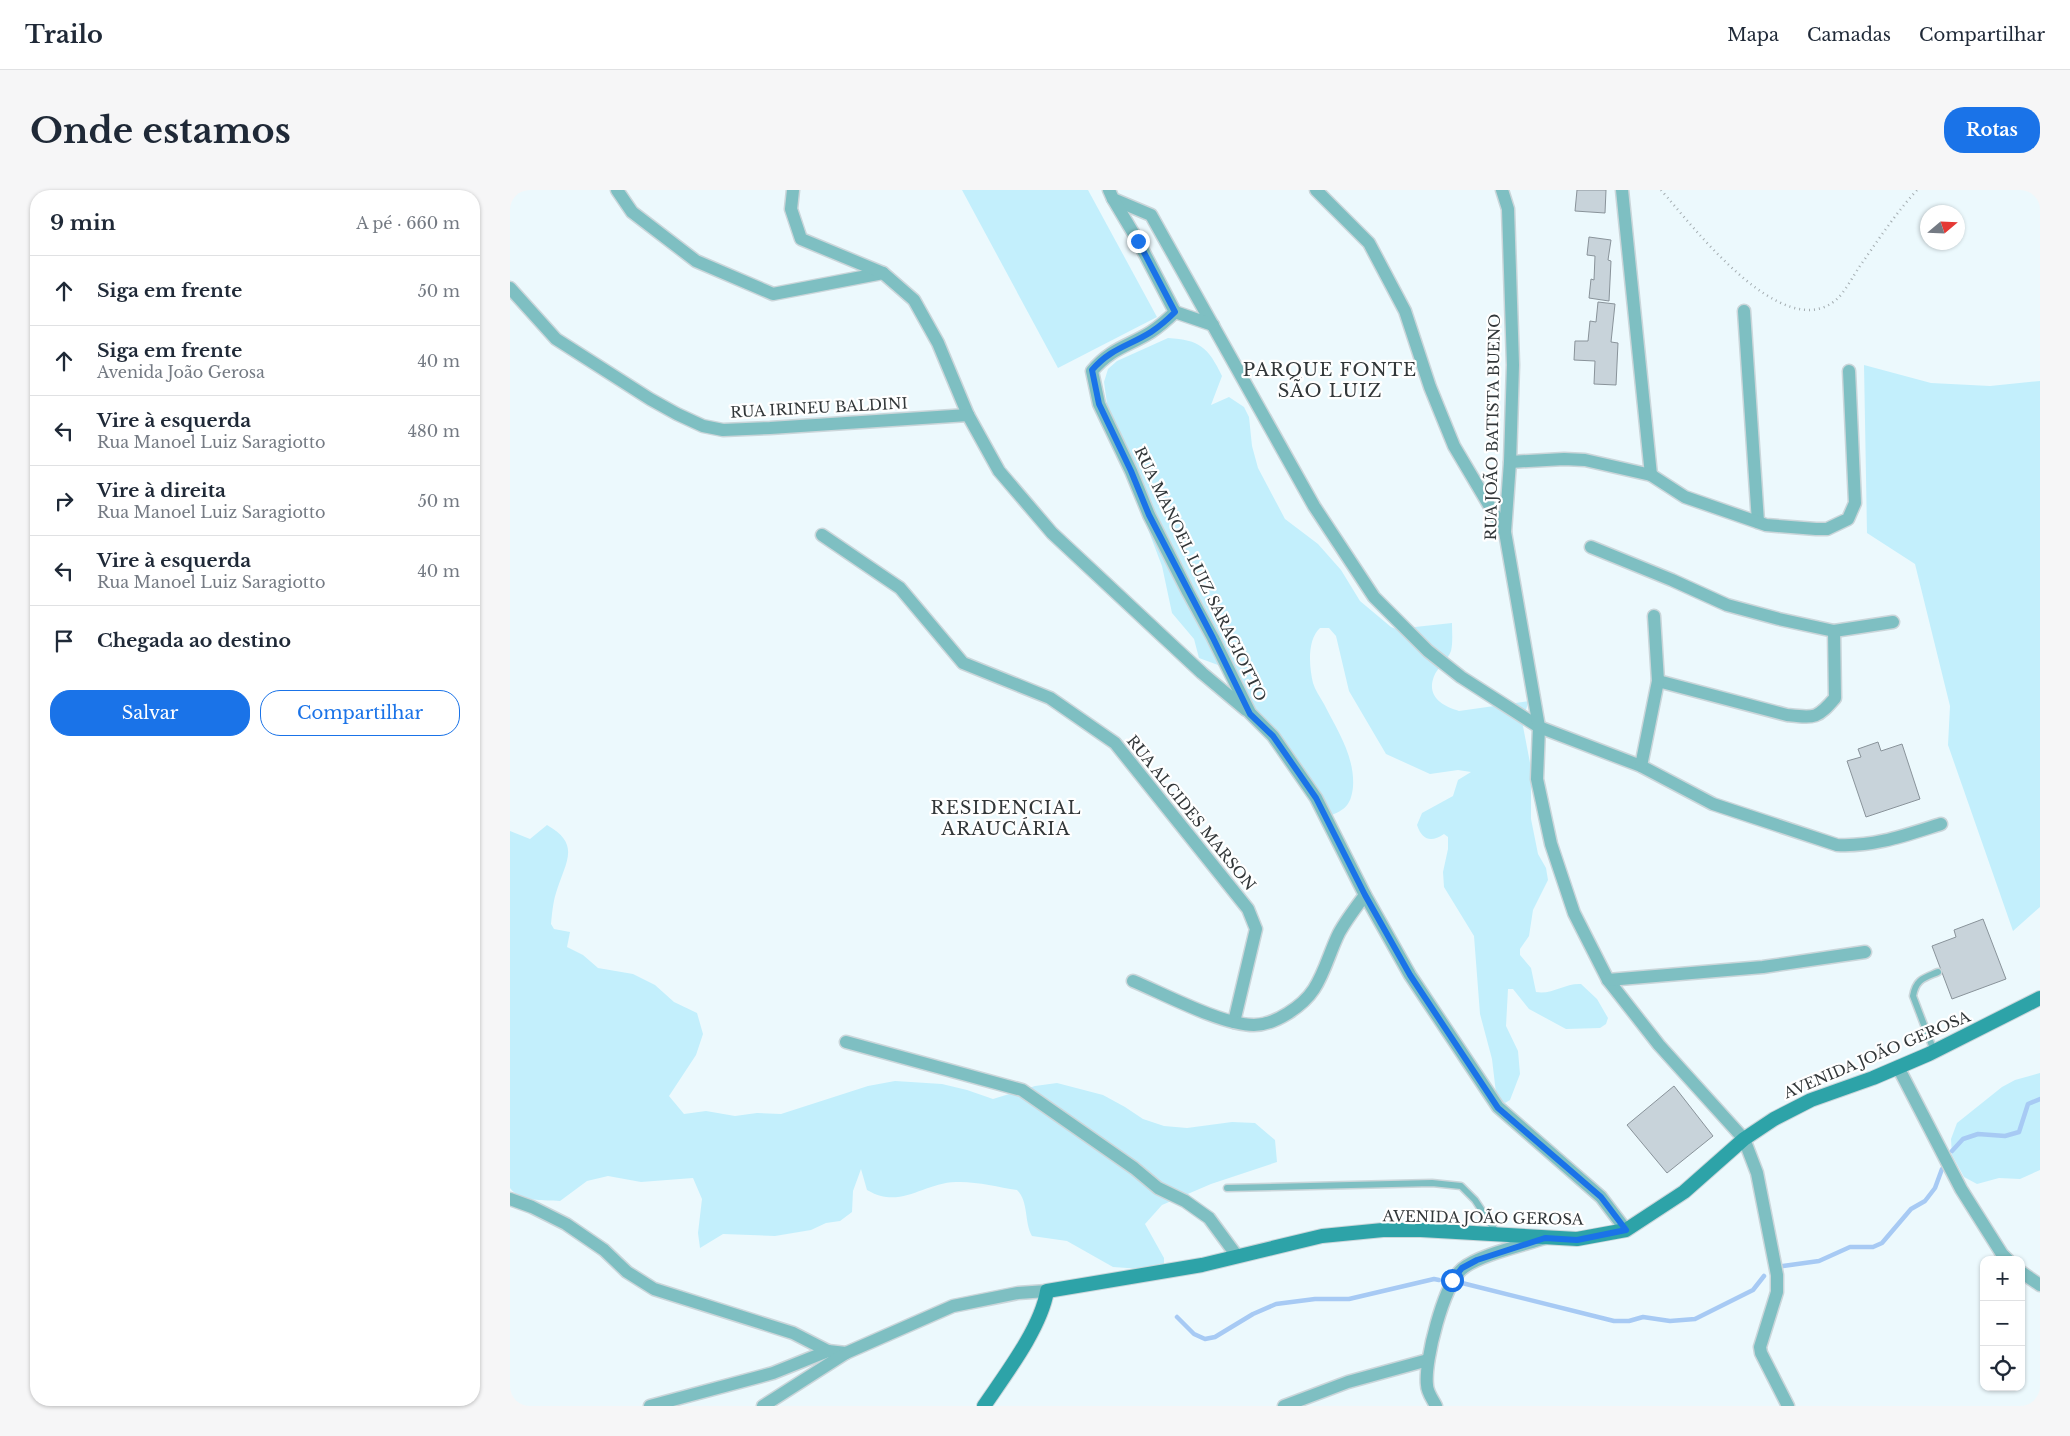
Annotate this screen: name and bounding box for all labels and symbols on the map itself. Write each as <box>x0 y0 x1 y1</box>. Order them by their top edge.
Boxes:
north arrow <box>1920 205 1965 250</box>
route end <box>1127 230 1150 253</box>
street label: RUA JOÃO BATISTA BUENO <box>1481 313 1504 541</box>
district label: PARQUE FONTE SÃO LUIZ <box>1243 359 1417 402</box>
street label: RUA IRINEU BALDINI <box>730 393 908 422</box>
street label: RUA MANOEL LUIZ SARAGIOTTO <box>1130 443 1271 704</box>
street label: RUA ALCIDES MARSON <box>1123 731 1260 894</box>
district label: RESIDENCIAL ARAUCÁRIA <box>931 797 1082 840</box>
street label: AVENIDA JOÃO GEROSA <box>1780 1006 1973 1103</box>
street label: AVENIDA JOÃO GEROSA <box>1381 1206 1584 1229</box>
route start <box>1441 1269 1464 1292</box>

